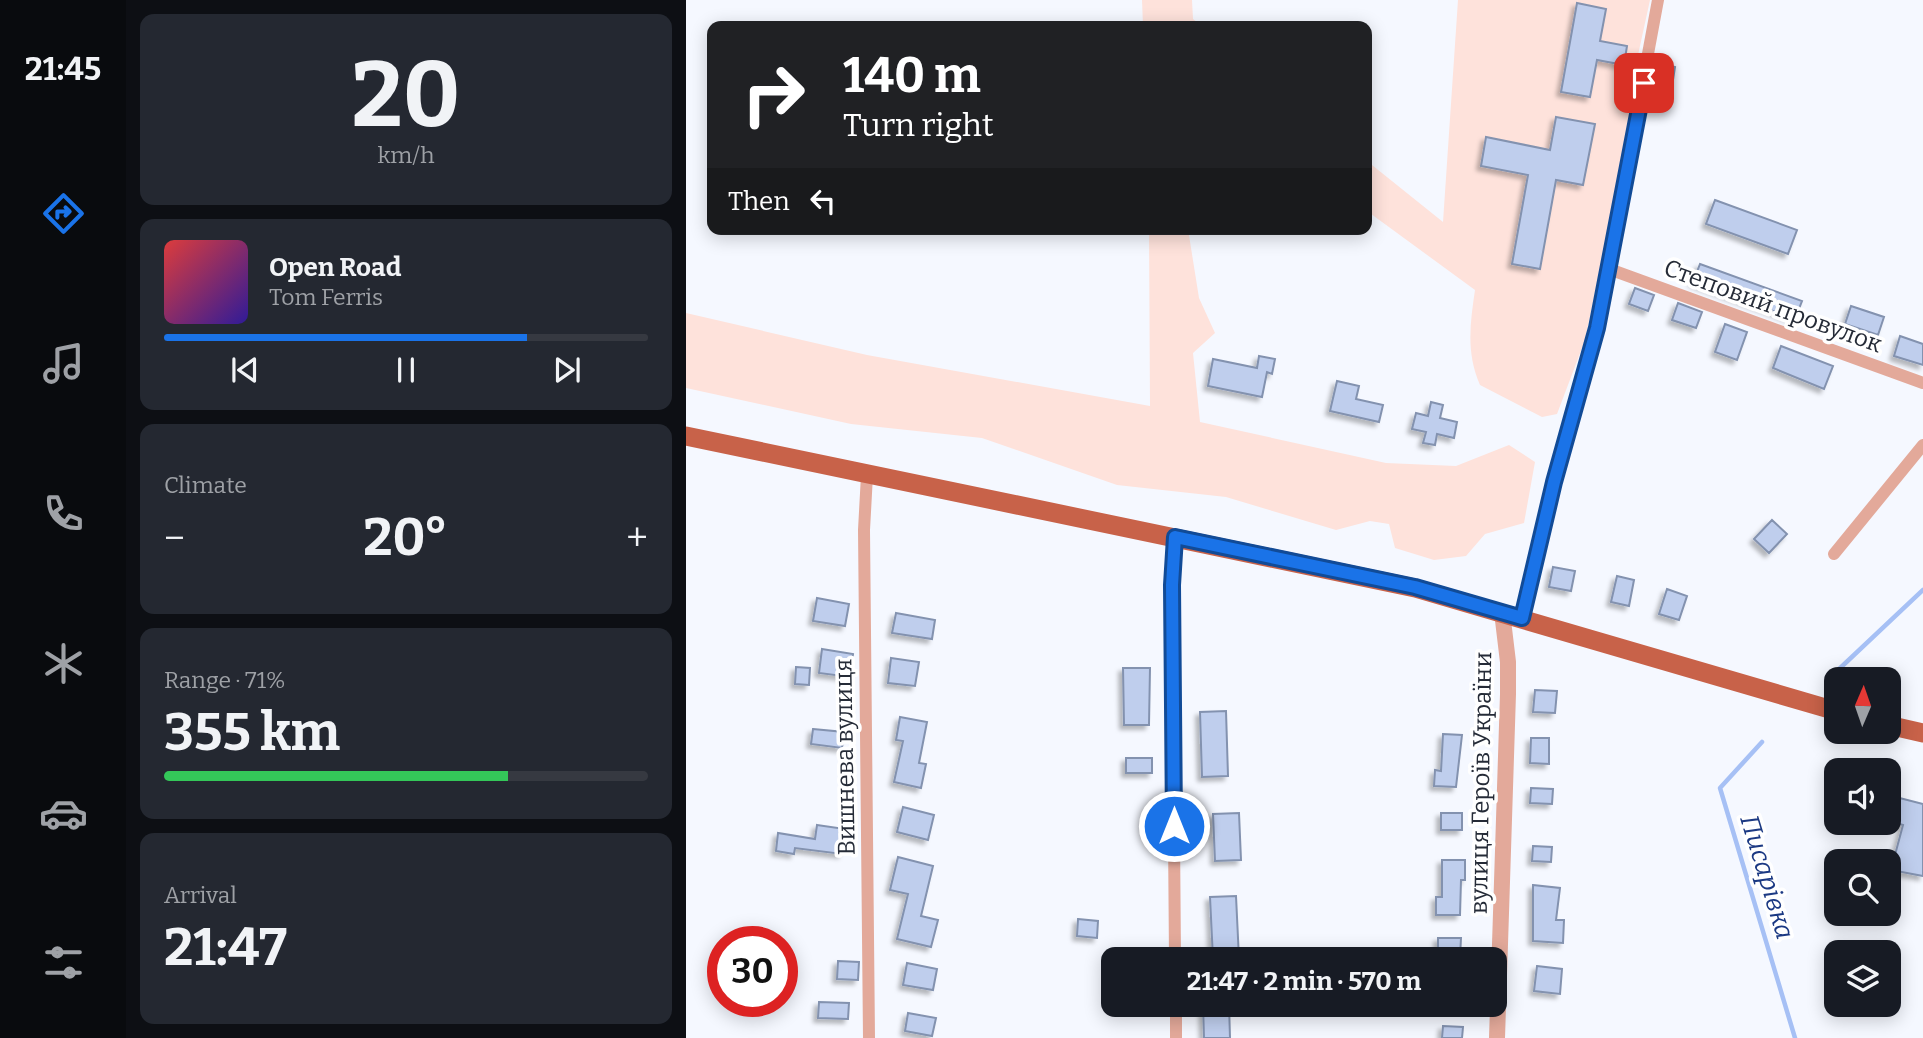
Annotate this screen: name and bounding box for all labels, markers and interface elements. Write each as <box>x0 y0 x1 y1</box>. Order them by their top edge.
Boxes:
text: 20 <box>351 41 461 150</box>
text: 140 m <box>843 46 981 105</box>
icon: right <box>728 49 819 140</box>
text: 21:45 <box>25 50 101 88</box>
pin <box>1614 53 1674 113</box>
icon: arrive <box>1625 64 1663 102</box>
text: Turn right <box>843 106 994 144</box>
text: km/h <box>378 141 434 169</box>
icon: left <box>804 182 842 220</box>
text: Then <box>728 186 790 217</box>
icon: directions <box>39 189 88 238</box>
text: Open Road <box>269 252 401 283</box>
street label: Степовий провулок <box>1660 254 1886 358</box>
text: Tom Ferris <box>269 283 383 311</box>
icon: music <box>39 339 88 388</box>
icon: previous <box>226 351 264 389</box>
icon: pause <box>387 351 425 389</box>
icon: next <box>548 351 586 389</box>
text: Climate <box>164 471 247 499</box>
icon: phone <box>39 489 88 538</box>
text: 20° <box>363 506 448 569</box>
text: − <box>164 515 185 561</box>
text: + <box>626 515 648 561</box>
icon: climate <box>39 639 88 688</box>
street label: вулиця Героїв України <box>1465 652 1497 914</box>
street label: Вишнева вулиця <box>829 658 861 856</box>
text: Range · 71% <box>164 666 286 694</box>
north arrow <box>1824 667 1900 744</box>
map controls <box>1824 667 1901 1017</box>
text: 355 km <box>164 701 340 764</box>
button: sound <box>1824 758 1901 835</box>
icon: car <box>39 789 88 838</box>
position arrow <box>1137 789 1211 863</box>
water label: Писарівка <box>1733 811 1801 943</box>
button: search <box>1824 849 1901 926</box>
text: Arrival <box>164 881 237 909</box>
text: 21:47 <box>164 916 287 979</box>
speed limit sign: 30 <box>707 926 798 1017</box>
icon: filters <box>39 938 88 987</box>
button: layers <box>1824 940 1901 1017</box>
text: 21:47 · 2 min · 570 m <box>1187 966 1421 997</box>

